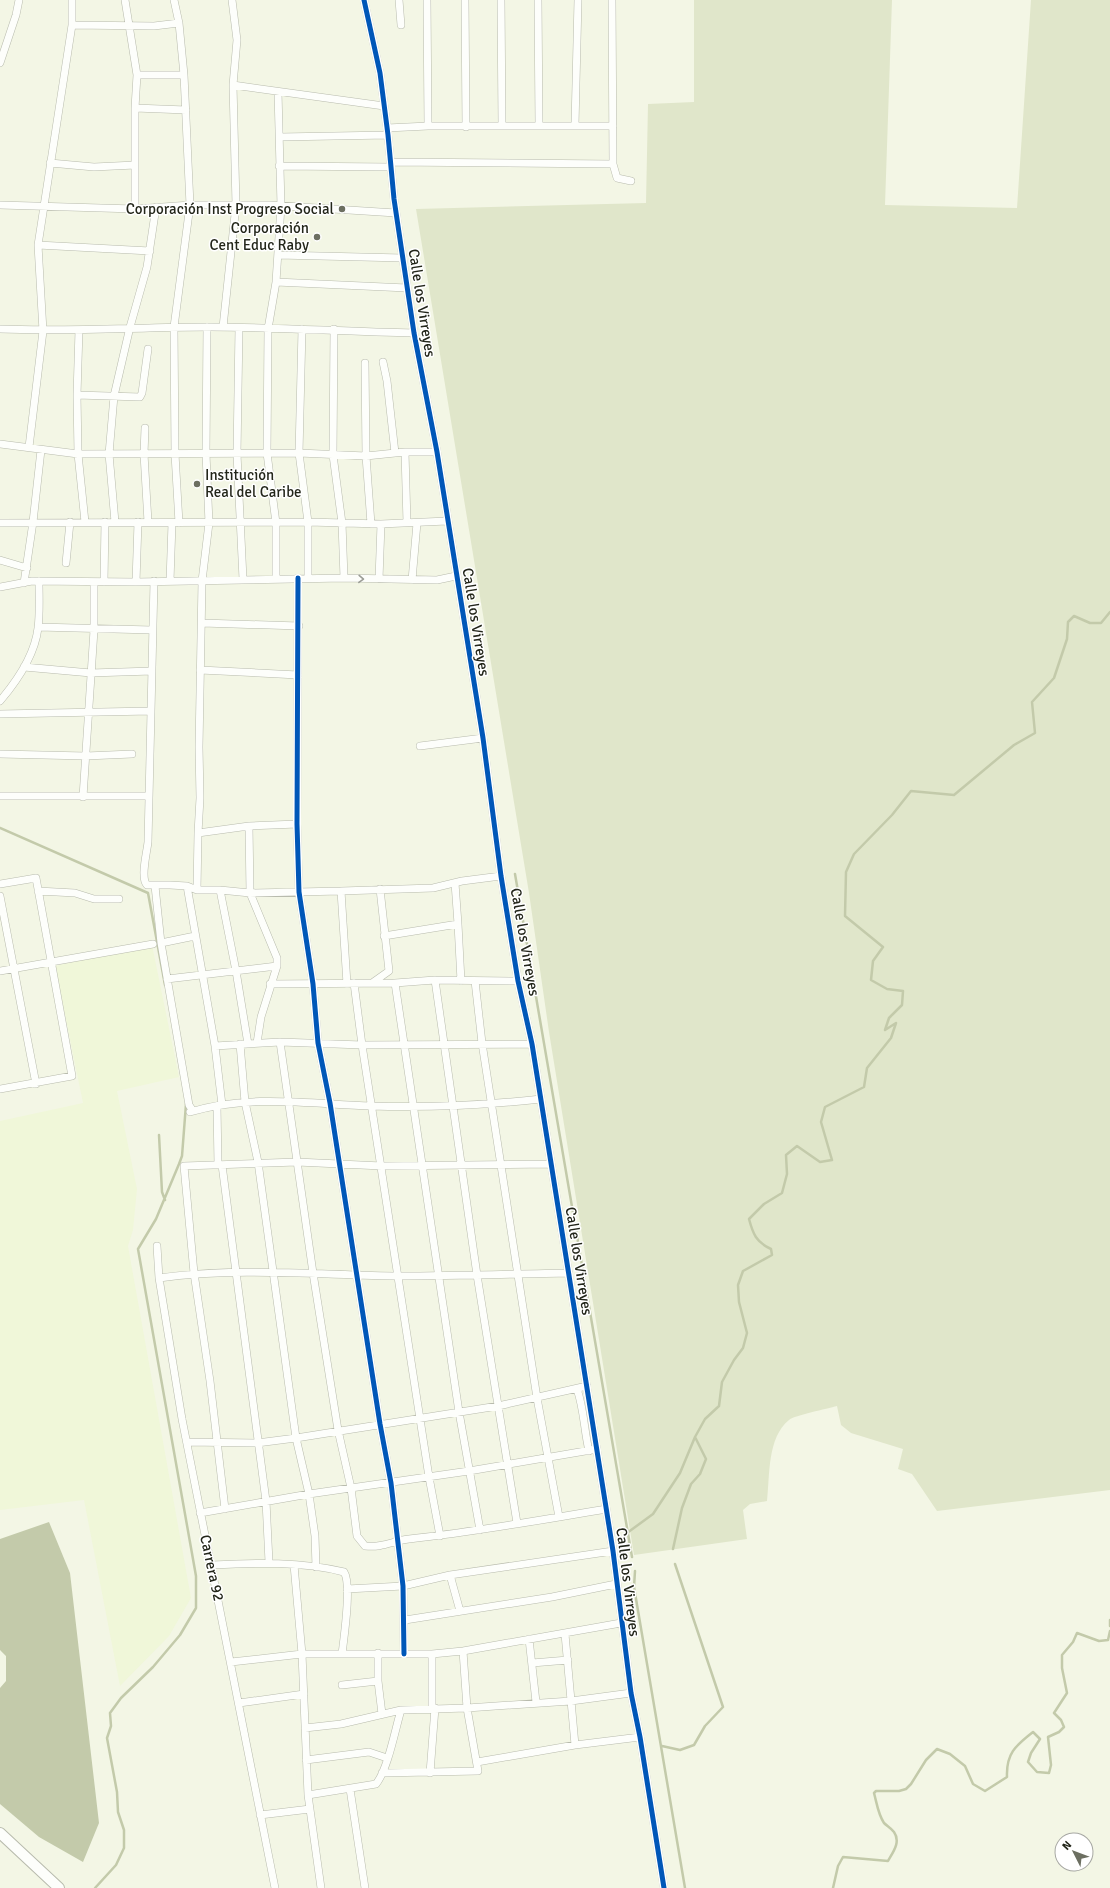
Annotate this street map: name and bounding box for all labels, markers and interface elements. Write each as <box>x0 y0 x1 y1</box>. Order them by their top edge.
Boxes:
place label: Corporación Inst Progreso Social <box>126 200 334 218</box>
marker: Corporación Inst Progreso Social <box>337 204 347 214</box>
place label: Corporación Cent Educ Raby <box>210 219 309 254</box>
marker: Corporación Cent Educ Raby <box>312 232 322 242</box>
street label: Calle los Virreyes <box>405 248 440 359</box>
place label: Institución Real del Caribe <box>205 466 302 501</box>
marker: Institución Real del Caribe <box>192 479 202 489</box>
street label: Calle los Virreyes <box>459 567 494 678</box>
one-way arrow <box>358 574 364 583</box>
street label: Calle los Virreyes <box>507 887 543 998</box>
street label: Calle los Virreyes <box>562 1206 597 1317</box>
street label: Calle los Virreyes <box>612 1527 644 1638</box>
street label: Carrera 92 <box>196 1533 228 1603</box>
north arrow <box>1054 1832 1094 1872</box>
text: N <box>1060 1838 1074 1853</box>

